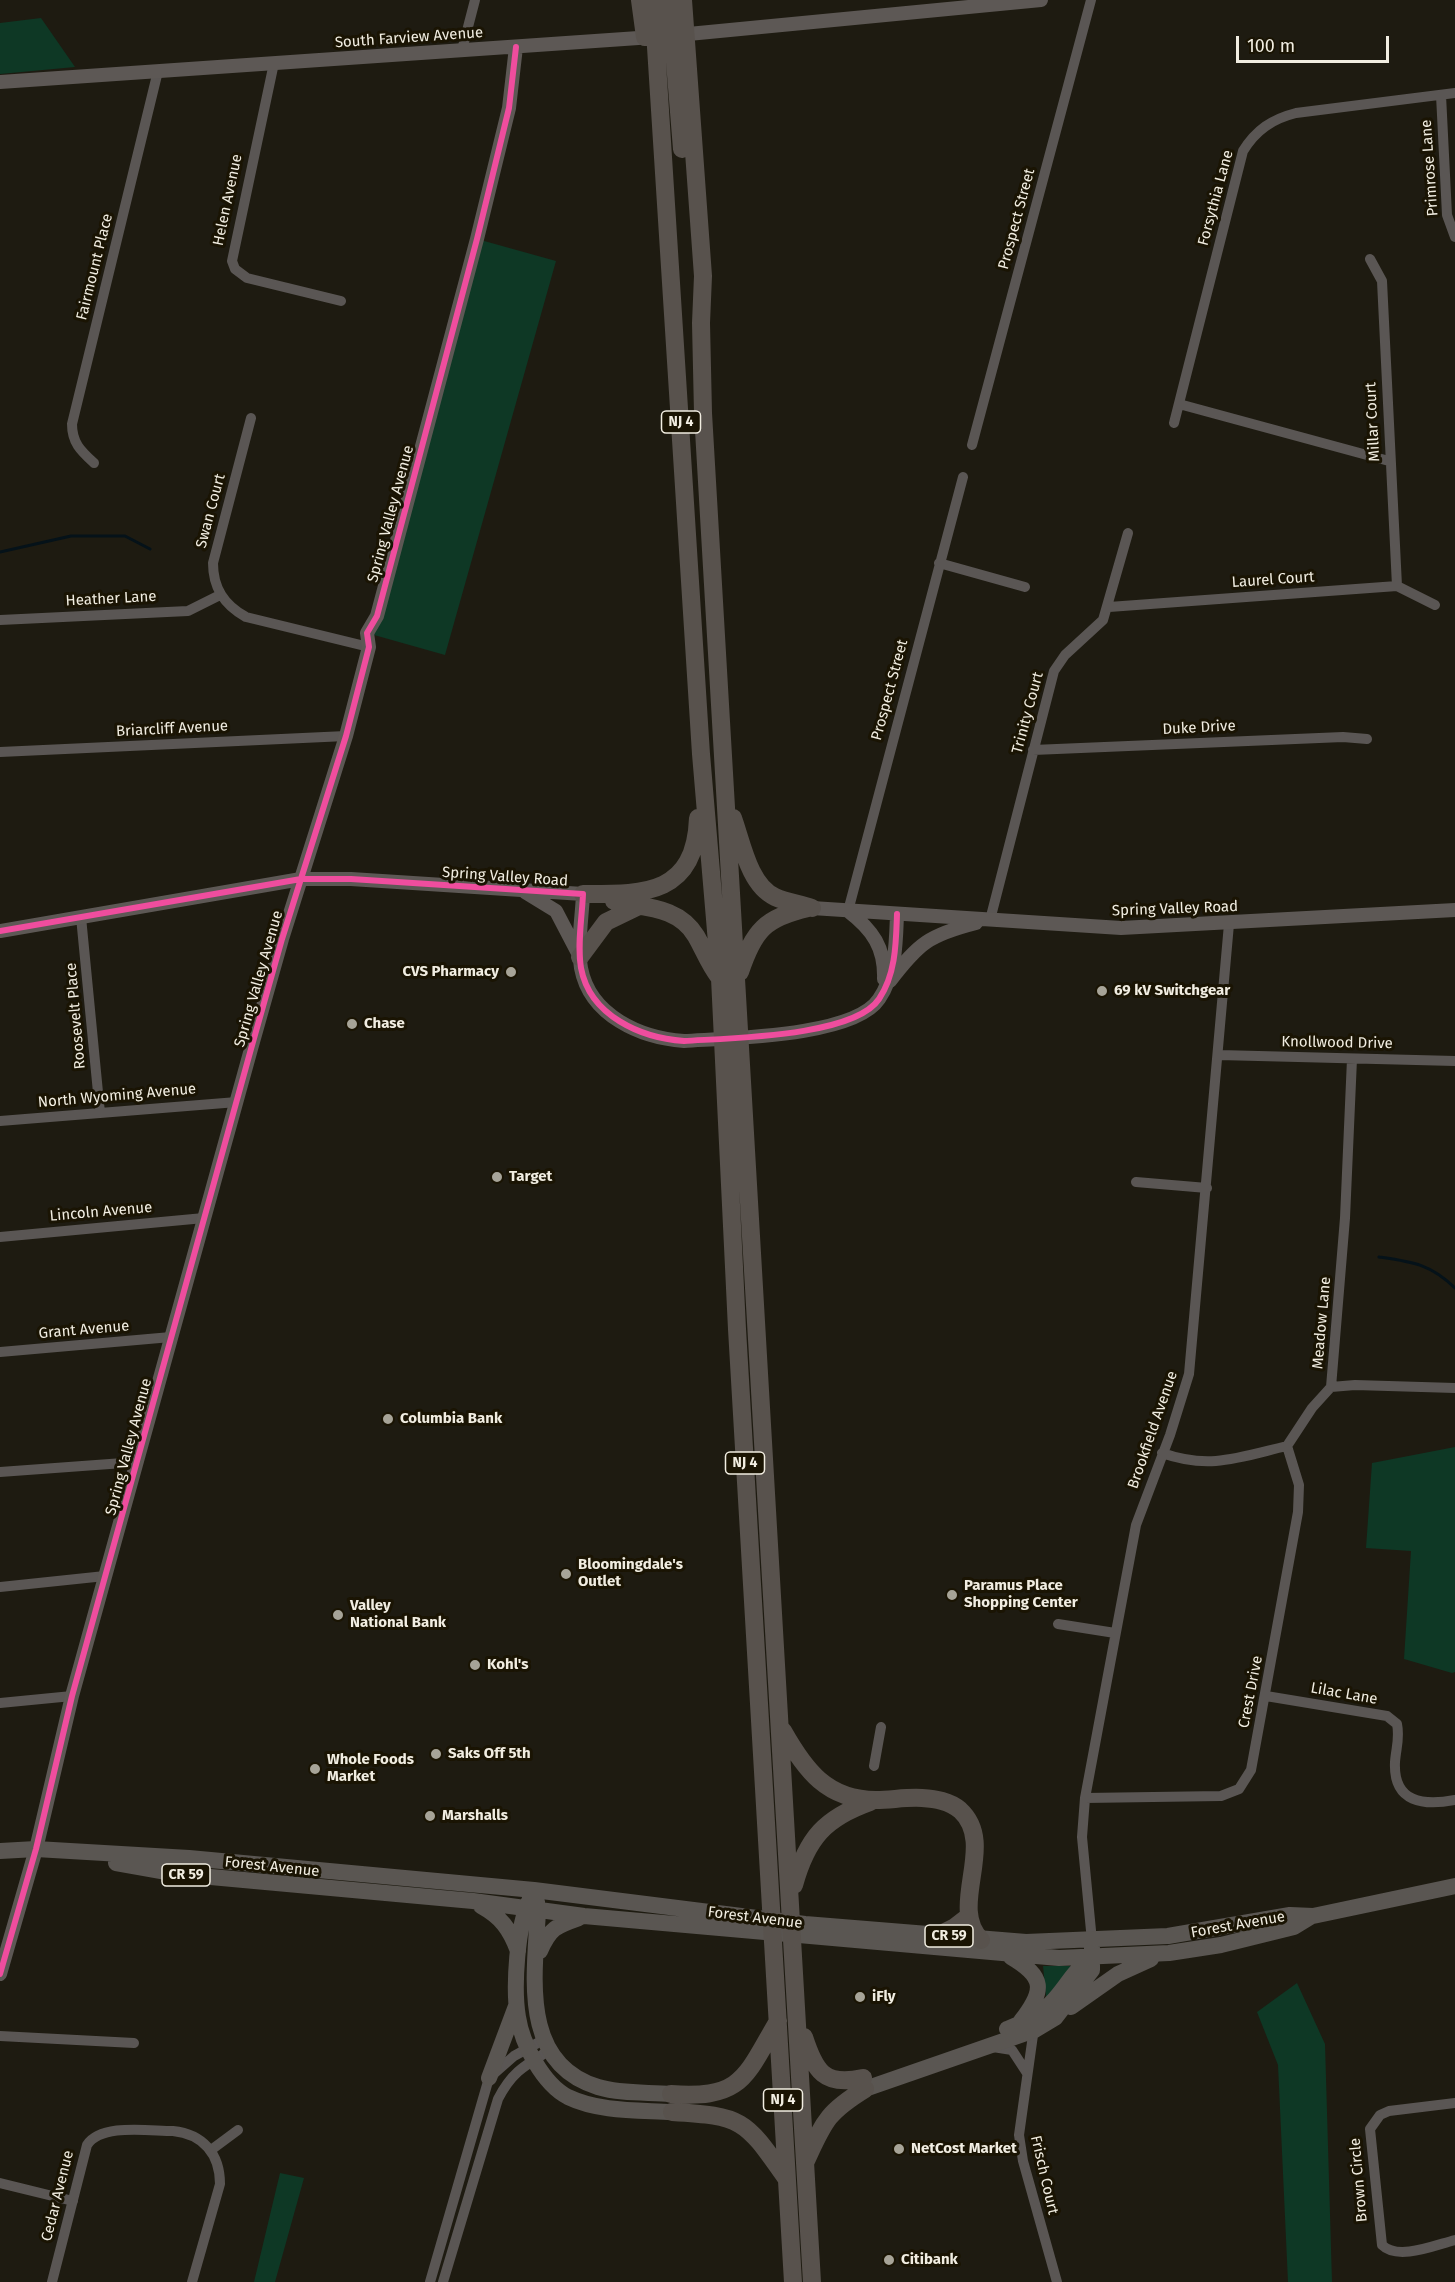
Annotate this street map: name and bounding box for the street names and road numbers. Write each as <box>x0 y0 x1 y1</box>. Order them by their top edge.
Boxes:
street label: South Farview Avenue <box>334 24 484 52</box>
street label: Primrose Lane <box>1418 119 1442 217</box>
street label: Forsythia Lane <box>1195 148 1237 248</box>
street label: Helen Avenue <box>209 152 247 248</box>
street label: Prospect Street <box>995 167 1039 271</box>
street label: Fairmount Place <box>73 212 117 322</box>
street label: Millar Court <box>1362 382 1384 462</box>
road number: NJ 4 <box>662 411 700 433</box>
street label: Spring Valley Avenue <box>364 443 418 585</box>
street label: Swan Court <box>192 472 230 550</box>
street label: Laurel Court <box>1231 568 1315 592</box>
street label: Heather Lane <box>65 588 157 610</box>
street label: Prospect Street <box>868 638 912 742</box>
street label: Trinity Court <box>1008 670 1048 756</box>
street label: Briarcliff Avenue <box>115 717 229 741</box>
street label: Duke Drive <box>1162 717 1236 739</box>
street label: Spring Valley Road <box>441 864 569 890</box>
street label: Spring Valley Road <box>1112 898 1238 920</box>
street label: Spring Valley Avenue <box>231 909 287 1049</box>
street label: Roosevelt Place <box>62 962 90 1070</box>
street label: Knollwood Drive <box>1281 1033 1393 1053</box>
street label: North Wyoming Avenue <box>37 1080 197 1112</box>
street label: Lincoln Avenue <box>49 1199 153 1225</box>
street label: Meadow Lane <box>1309 1276 1335 1370</box>
street label: Grant Avenue <box>38 1317 130 1343</box>
street label: Brookfield Avenue <box>1124 1369 1182 1491</box>
street label: Spring Valley Avenue <box>102 1376 156 1518</box>
road number: NJ 4 <box>726 1452 764 1474</box>
street label: Crest Drive <box>1235 1654 1267 1730</box>
street label: Lilac Lane <box>1309 1679 1379 1709</box>
street label: Forest Avenue <box>224 1853 320 1881</box>
road number: CR 59 <box>162 1864 210 1886</box>
street label: Forest Avenue <box>707 1903 803 1933</box>
street label: Forest Avenue <box>1190 1908 1286 1942</box>
road number: CR 59 <box>925 1925 973 1947</box>
road number: NJ 4 <box>764 2089 802 2111</box>
street label: Frisch Court <box>1026 2134 1062 2216</box>
street label: Brown Circle <box>1346 2137 1372 2223</box>
street label: Cedar Avenue <box>38 2149 78 2243</box>

